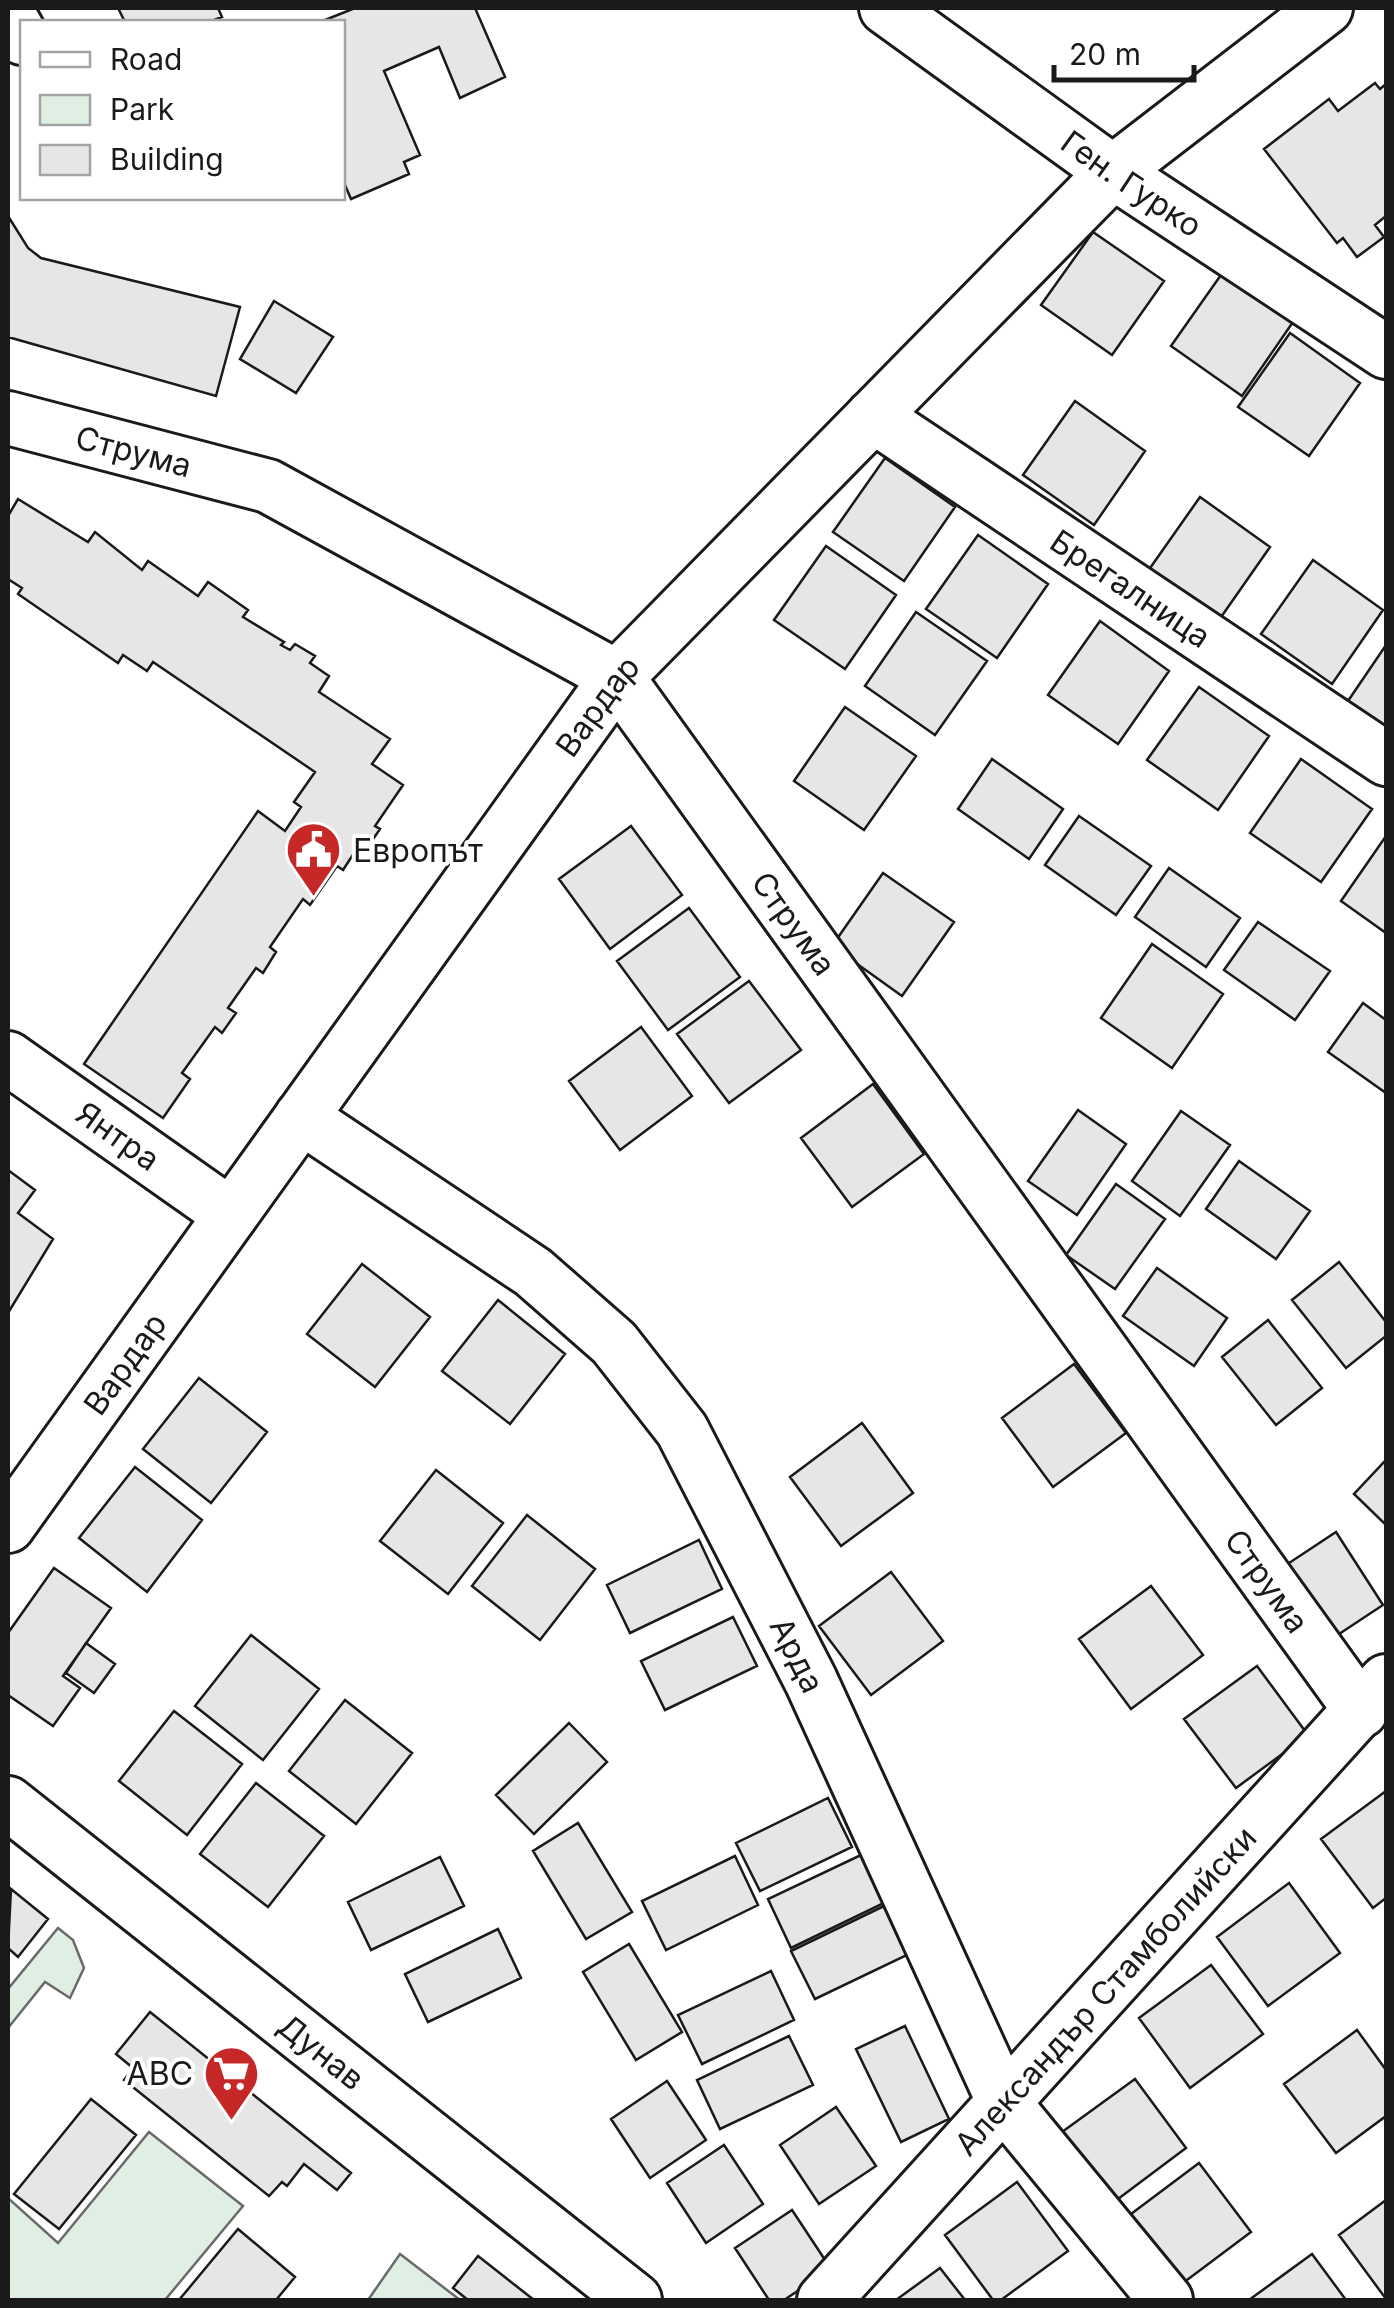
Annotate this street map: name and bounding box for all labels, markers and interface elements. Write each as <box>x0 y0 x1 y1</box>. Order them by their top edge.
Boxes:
legend <box>20 20 345 200</box>
scale bar <box>1054 20 1194 82</box>
text: 20 m <box>1069 36 1141 72</box>
text: Road <box>110 41 182 77</box>
text: Park <box>110 91 175 127</box>
street label: Ген. Гурко <box>1054 122 1210 245</box>
text: Building <box>110 141 224 177</box>
street label: Струма <box>72 417 196 485</box>
street label: Брегалница <box>1043 521 1218 656</box>
street label: Вардар <box>547 647 647 764</box>
public building icon: Европът <box>284 820 344 899</box>
place label: Европът <box>353 831 483 870</box>
street label: Струма <box>744 864 845 983</box>
street label: Янтра <box>69 1093 168 1178</box>
street label: Вардар <box>75 1305 174 1422</box>
street label: Струма <box>1217 1521 1318 1640</box>
street label: Арда <box>762 1611 833 1699</box>
street label: Александър Стамболийски <box>946 1818 1264 2163</box>
street label: Дунав <box>270 2005 372 2098</box>
supermarket icon: ABC <box>202 2043 262 2122</box>
place label: ABC <box>127 2054 193 2093</box>

